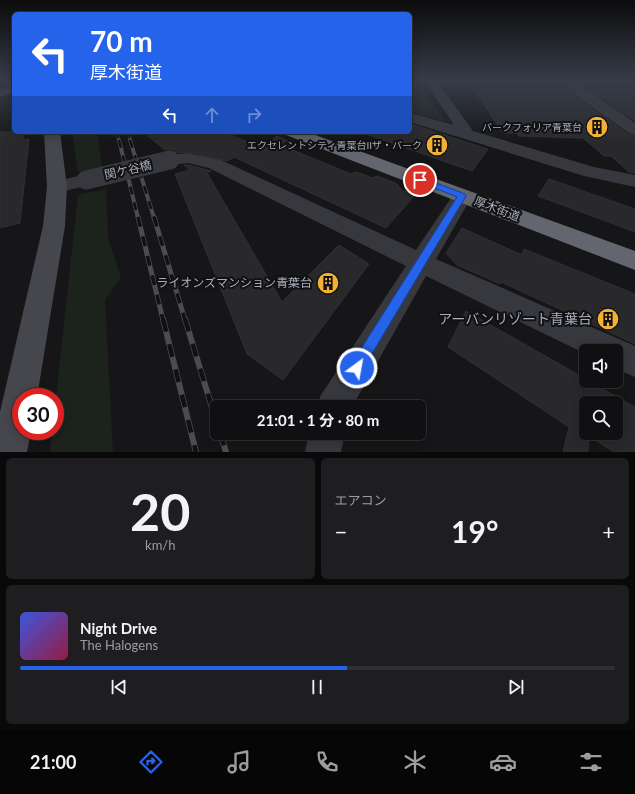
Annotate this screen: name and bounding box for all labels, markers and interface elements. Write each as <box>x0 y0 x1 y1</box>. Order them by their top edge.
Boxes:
text: 70 m <box>90 24 153 58</box>
icon: left <box>24 28 76 80</box>
text: 厚木街道 <box>90 61 162 83</box>
icon: left <box>159 104 181 126</box>
icon: ahead <box>201 104 223 126</box>
icon: right <box>243 104 265 126</box>
building icon: パークフォリア青葉台 <box>584 114 610 140</box>
place label: パークフォリア青葉台 <box>482 121 582 133</box>
building icon: エクセレントシティ青葉台IIザ・パーク <box>424 132 450 158</box>
place label: エクセレントシティ青葉台IIザ・パーク <box>247 139 422 151</box>
street label: 関ケ谷橋 <box>103 157 153 182</box>
pin <box>403 163 437 197</box>
icon: arrive <box>409 169 431 191</box>
street label: 厚木街道 <box>472 193 522 224</box>
building icon: ライオンズマンション青葉台 <box>315 270 341 296</box>
place label: ライオンズマンション青葉台 <box>156 275 312 290</box>
building icon: アーバンリゾート青葉台 <box>595 306 621 332</box>
place label: アーバンリゾート青葉台 <box>438 310 592 327</box>
map controls <box>579 344 623 440</box>
button: sound <box>579 344 623 388</box>
position arrow <box>336 347 378 389</box>
speed limit sign: 30 <box>12 388 64 440</box>
button: search <box>579 396 623 440</box>
text: 21:01 · 1 分 · 80 m <box>257 411 379 429</box>
text: 20 <box>130 480 190 542</box>
text: エアコン <box>335 492 387 508</box>
text: 19° <box>451 513 498 549</box>
text: − <box>335 518 347 545</box>
text: + <box>602 518 615 545</box>
text: km/h <box>145 537 175 553</box>
text: Night Drive <box>80 619 157 637</box>
text: The Halogens <box>80 637 158 653</box>
icon: previous <box>108 676 130 698</box>
icon: pause <box>306 676 328 698</box>
icon: next <box>505 676 527 698</box>
icon: directions <box>137 748 165 776</box>
icon: music <box>225 748 253 776</box>
icon: phone <box>313 748 341 776</box>
icon: climate <box>401 748 429 776</box>
icon: car <box>489 748 517 776</box>
icon: filters <box>577 748 605 776</box>
text: 21:00 <box>30 751 76 773</box>

